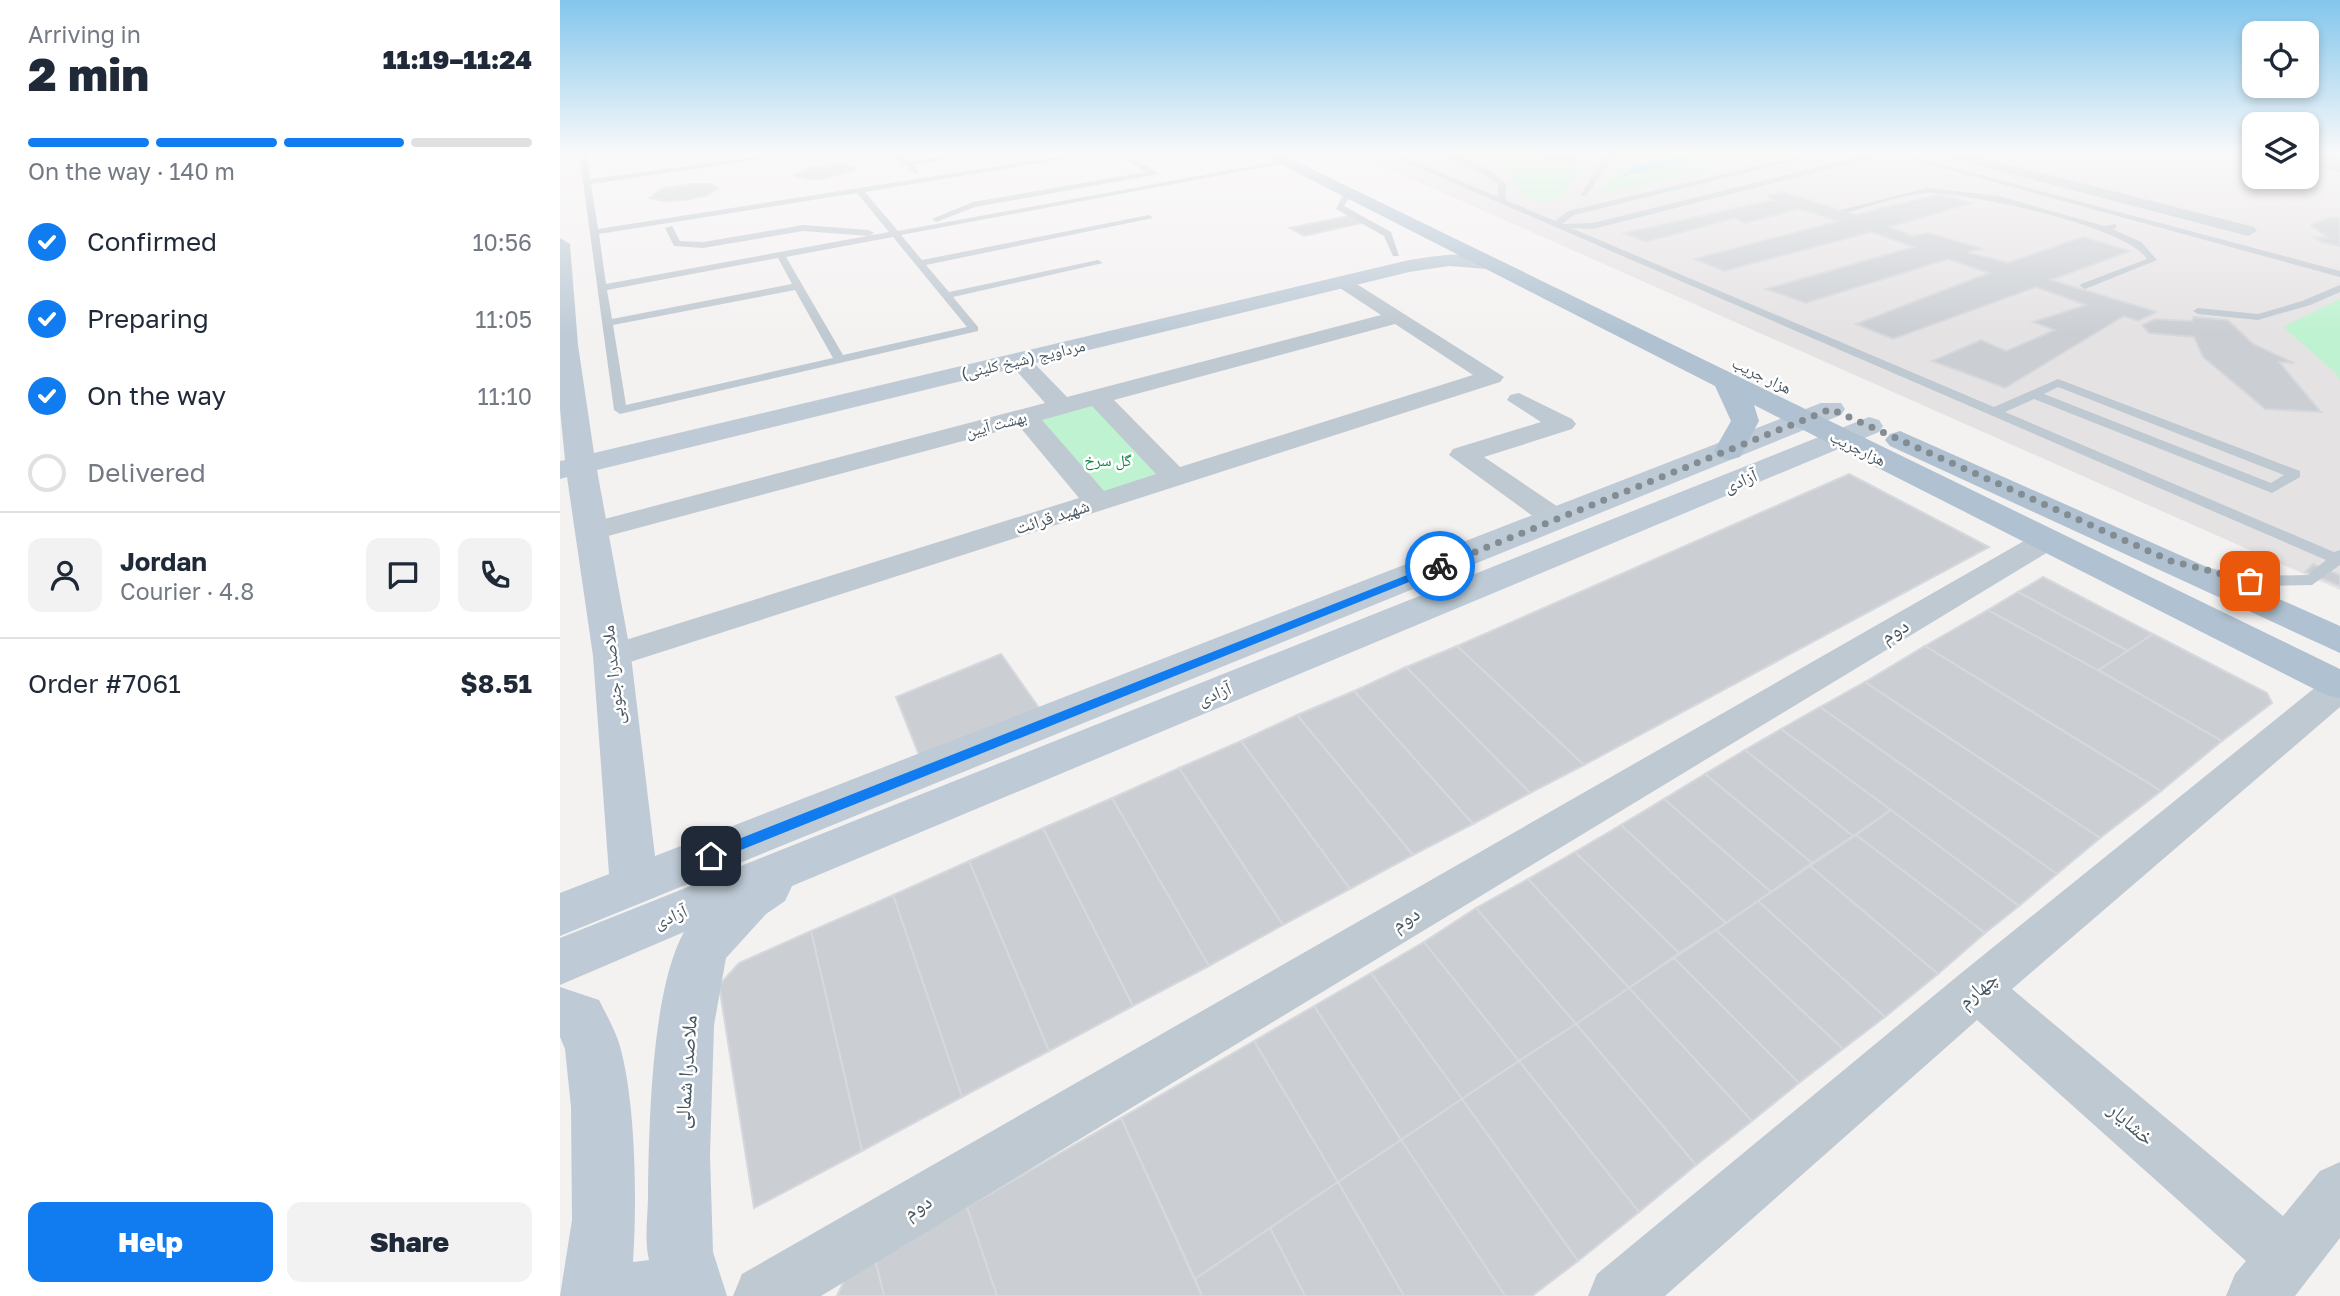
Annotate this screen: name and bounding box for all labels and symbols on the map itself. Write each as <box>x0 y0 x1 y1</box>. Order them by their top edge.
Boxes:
street label: مرداویج (شیخ کلینی) <box>959 335 1087 384</box>
street label: هزار جریب <box>1729 352 1795 398</box>
street label: بهشت آیین <box>963 406 1029 443</box>
street label: هزارجریب <box>1827 426 1889 470</box>
park label: گل سرخ <box>1084 450 1132 471</box>
street label: آزادی <box>1720 463 1761 498</box>
street label: شهید قرائت <box>1012 494 1092 539</box>
courier <box>1405 531 1475 601</box>
pin <box>2220 551 2280 611</box>
street label: دوم <box>1875 611 1914 650</box>
street label: ملاصدرا جنوبی <box>596 624 629 726</box>
street label: آزادی <box>1194 676 1235 711</box>
pin <box>681 826 741 886</box>
street label: آزادی <box>650 899 691 934</box>
street label: دوم <box>1386 899 1425 938</box>
street label: چهارم <box>1951 965 2004 1015</box>
street label: ملاصدرا شمالی <box>668 1014 703 1130</box>
street label: خشایار <box>2103 1095 2161 1150</box>
street label: دوم <box>898 1187 937 1226</box>

